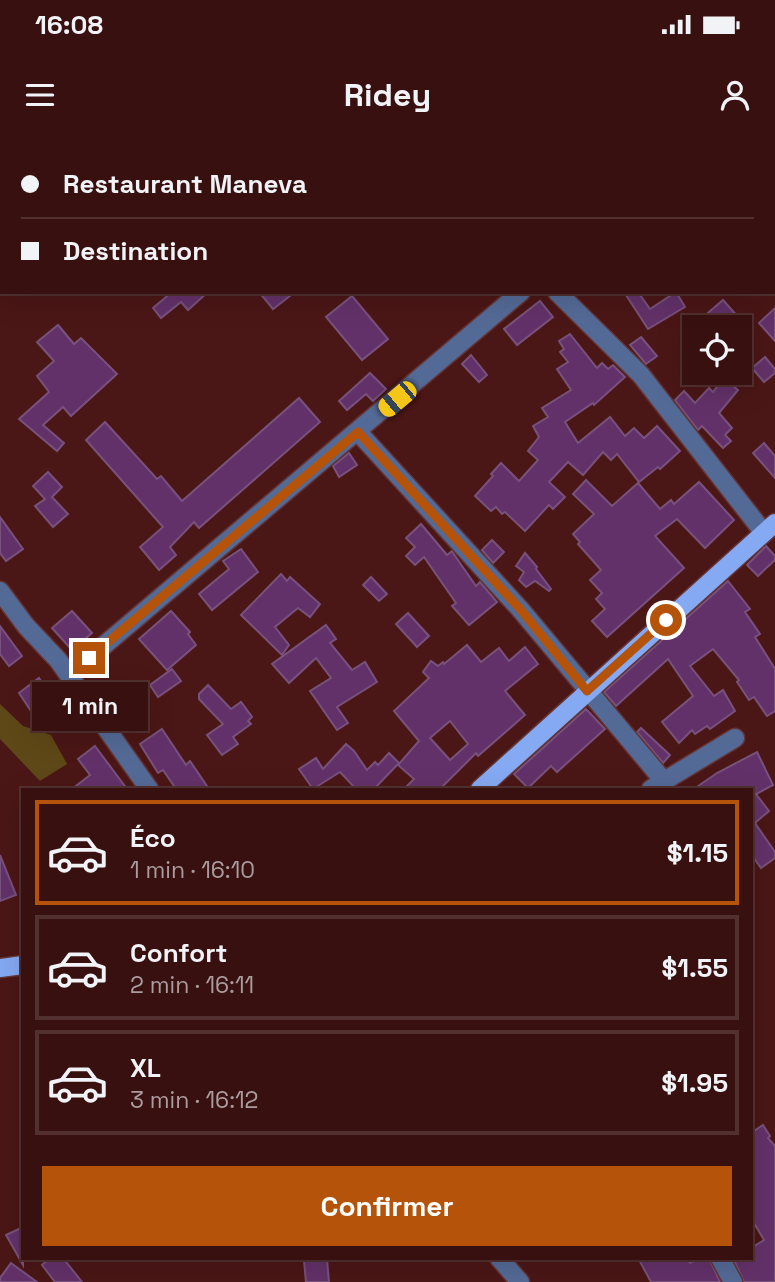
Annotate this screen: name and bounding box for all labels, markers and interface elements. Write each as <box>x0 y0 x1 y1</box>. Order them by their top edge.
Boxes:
text: 16:08 <box>35 8 103 42</box>
text: Ridey <box>344 75 431 115</box>
icon: menu <box>21 76 59 114</box>
icon: person <box>716 76 754 114</box>
text: Restaurant Maneva <box>63 167 307 201</box>
text: Destination <box>63 234 208 268</box>
map controls <box>682 315 752 385</box>
button: locate <box>682 315 752 385</box>
car <box>375 377 420 421</box>
route start <box>650 604 682 636</box>
route end <box>73 642 105 674</box>
callout: 1 min <box>31 682 147 732</box>
text: 1 min <box>62 691 118 721</box>
icon: car <box>46 821 109 884</box>
text: Éco <box>130 821 176 855</box>
text: $1.15 <box>667 836 728 870</box>
text: 1 min · 16:10 <box>130 855 255 885</box>
icon: car <box>46 936 109 999</box>
text: Confort <box>130 936 227 970</box>
text: $1.55 <box>662 951 728 985</box>
text: 2 min · 16:11 <box>130 970 254 1000</box>
icon: car <box>46 1051 109 1114</box>
text: XL <box>130 1051 161 1085</box>
text: $1.95 <box>661 1066 728 1100</box>
text: 3 min · 16:12 <box>130 1085 258 1115</box>
button: Confirmer <box>42 1166 732 1246</box>

